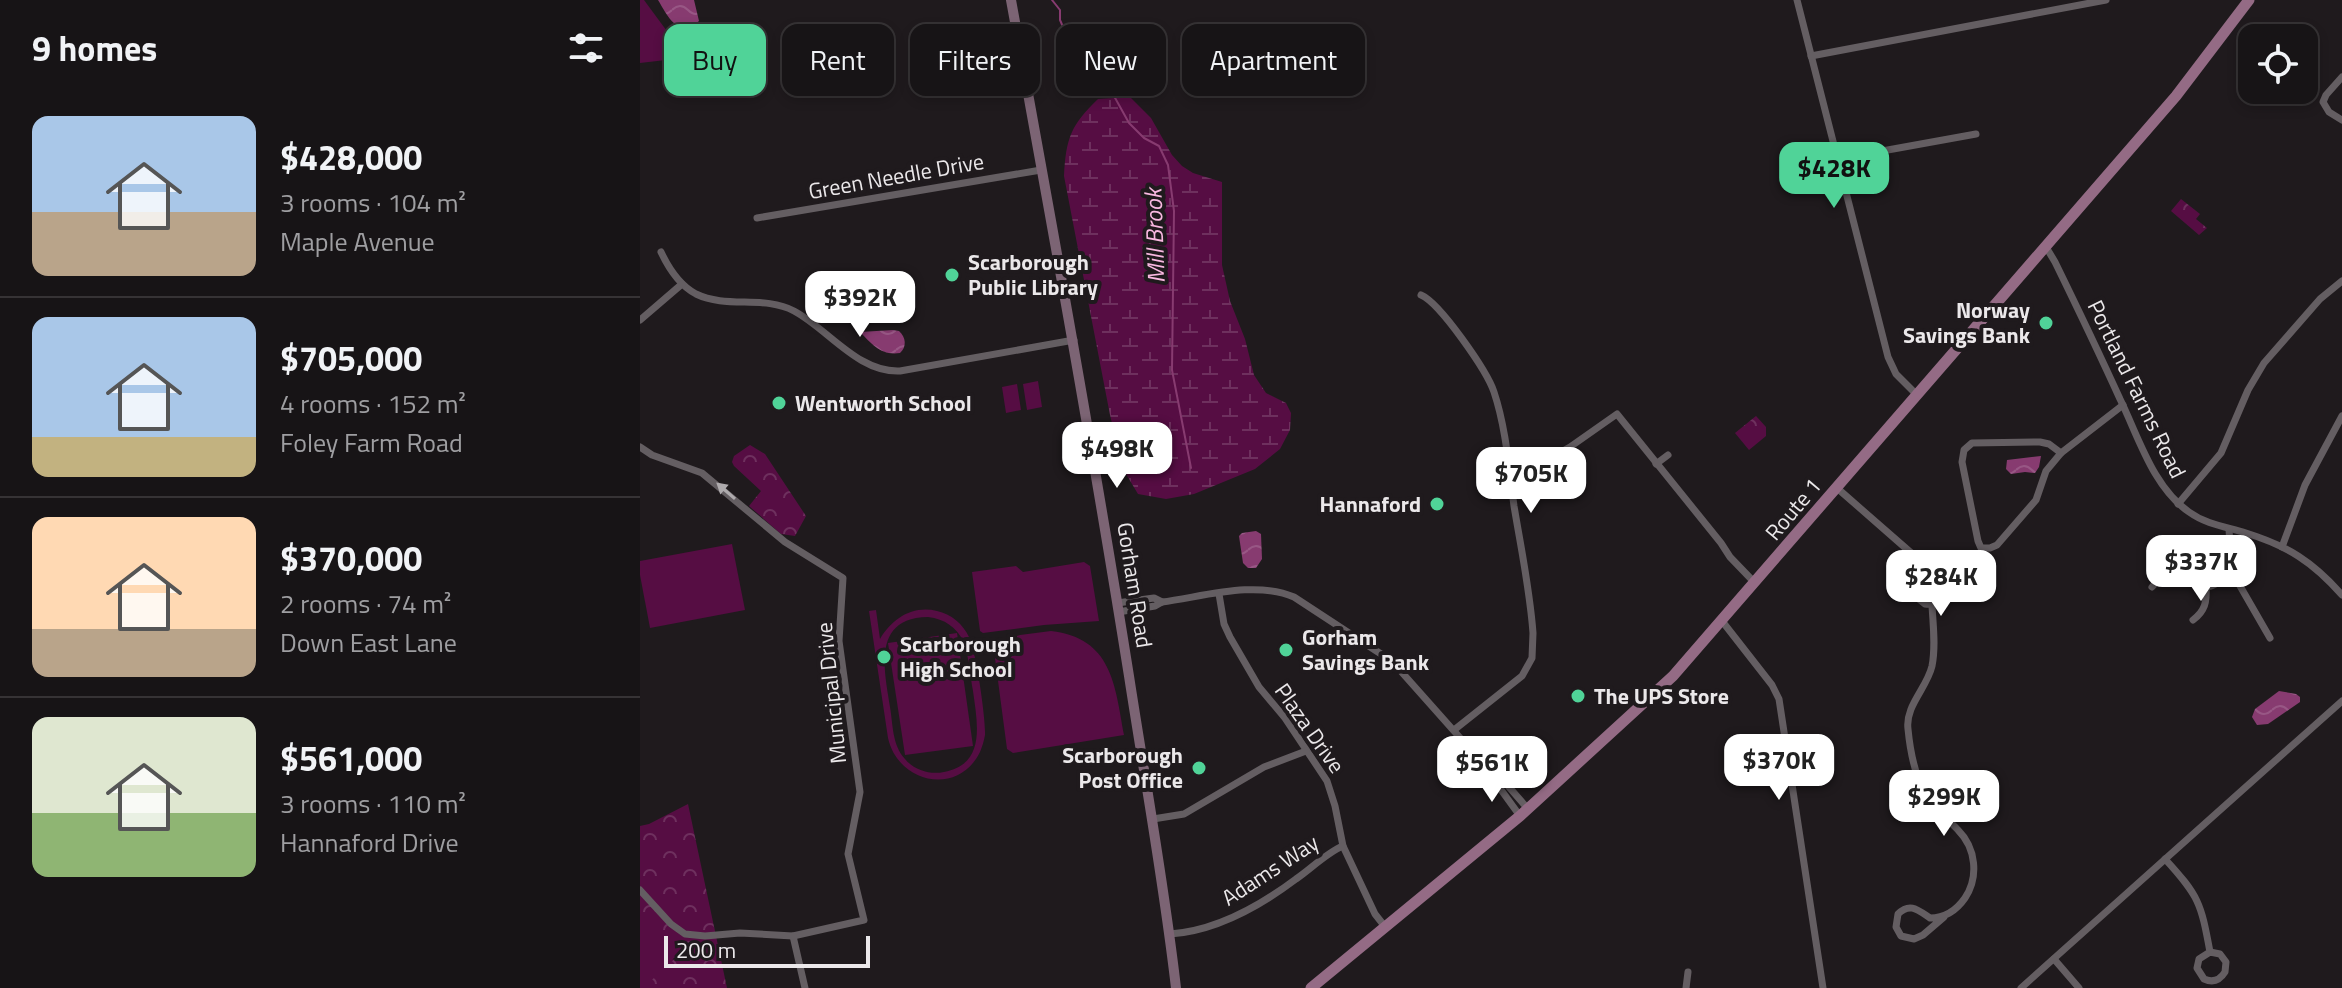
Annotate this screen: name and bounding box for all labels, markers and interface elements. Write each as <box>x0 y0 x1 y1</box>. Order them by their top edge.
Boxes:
text: 9 homes <box>32 22 157 74</box>
chip: Buy <box>664 24 766 96</box>
chip: Rent <box>782 24 894 96</box>
chip: Filters <box>910 24 1040 96</box>
chip: New <box>1056 24 1166 96</box>
chip: Apartment <box>1182 24 1365 96</box>
map controls <box>2238 24 2318 104</box>
button: locate <box>2238 24 2318 104</box>
icon: filters <box>564 26 608 70</box>
text: $428,000 <box>280 131 422 183</box>
pin: $428K <box>1778 142 1890 210</box>
street label: Green Needle Drive <box>806 144 986 208</box>
icon: home <box>96 148 192 244</box>
text: $428K <box>1797 148 1871 187</box>
text: 3 rooms · 104 m² <box>280 183 466 222</box>
water label: Mill Brook <box>1134 185 1174 284</box>
text: Maple Avenue <box>280 222 435 261</box>
place label: Scarborough Public Library <box>968 245 1098 304</box>
marker: Scarborough Public Library <box>943 266 961 284</box>
pin: $392K <box>804 271 916 339</box>
text: $392K <box>823 277 897 316</box>
place label: Norway Savings Bank <box>1903 293 2031 352</box>
street label: Portland Farms Road <box>2079 294 2195 484</box>
marker: Norway Savings Bank <box>2037 314 2055 332</box>
text: $705,000 <box>280 332 422 384</box>
icon: home <box>96 349 192 445</box>
text: 4 rooms · 152 m² <box>280 384 466 423</box>
place label: Wentworth School <box>795 386 972 420</box>
marker: Wentworth School <box>770 394 788 412</box>
pin: $498K <box>1061 422 1173 490</box>
text: Foley Farm Road <box>280 423 463 462</box>
text: $498K <box>1080 428 1154 467</box>
pin: $705K <box>1475 447 1587 515</box>
text: $705K <box>1494 453 1568 492</box>
street label: Route 1 <box>1757 470 1829 548</box>
one-way arrow <box>716 483 736 500</box>
place label: Hannaford <box>1320 487 1421 521</box>
marker: Hannaford <box>1428 495 1446 513</box>
street label: Gorham Road <box>1108 520 1162 650</box>
text: $370,000 <box>280 532 422 584</box>
pin: $337K <box>2145 535 2257 603</box>
text: $337K <box>2164 541 2238 580</box>
icon: home <box>96 549 192 645</box>
pin: $284K <box>1885 550 1997 618</box>
text: $284K <box>1904 556 1978 595</box>
text: 2 rooms · 74 m² <box>280 584 451 623</box>
place label: Gorham Savings Bank <box>1302 620 1430 679</box>
street label: Municipal Drive <box>807 621 855 765</box>
text: Down East Lane <box>280 623 457 662</box>
place label: Scarborough High School <box>900 627 1021 686</box>
marker: Gorham Savings Bank <box>1277 641 1295 659</box>
marker: Scarborough High School <box>875 648 893 666</box>
street label: Plaza Drive <box>1266 676 1354 780</box>
place label: The UPS Store <box>1594 679 1729 713</box>
marker: The UPS Store <box>1569 687 1587 705</box>
text: $561,000 <box>280 732 422 784</box>
pin: $370K <box>1723 734 1835 802</box>
pin: $561K <box>1436 736 1548 804</box>
place label: Scarborough Post Office <box>1062 738 1183 797</box>
text: $370K <box>1742 740 1816 779</box>
text: $561K <box>1455 742 1529 781</box>
icon: home <box>96 749 192 845</box>
marker: Scarborough Post Office <box>1190 759 1208 777</box>
pin: $299K <box>1888 770 2000 838</box>
text: $299K <box>1907 776 1981 815</box>
text: 3 rooms · 110 m² <box>280 784 466 823</box>
text: Hannaford Drive <box>280 823 459 862</box>
street label: Adams Way <box>1215 826 1326 914</box>
scale bar <box>664 932 870 968</box>
text: 200 m <box>676 933 736 967</box>

